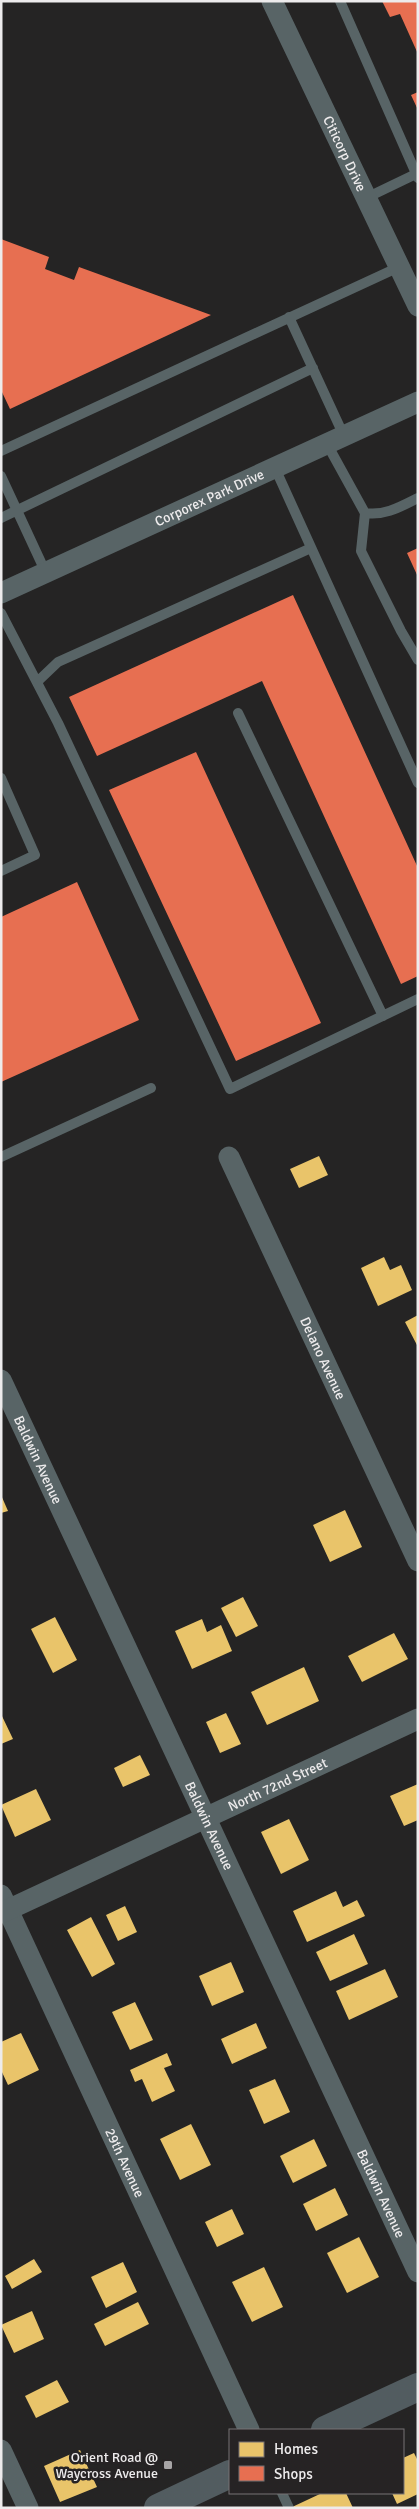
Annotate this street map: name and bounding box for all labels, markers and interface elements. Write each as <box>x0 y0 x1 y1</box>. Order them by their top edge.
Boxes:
street label: Citicorp Drive <box>320 113 370 194</box>
street label: Corporex Park Drive <box>152 465 267 530</box>
street label: Delano Avenue <box>296 1314 350 1402</box>
street label: Baldwin Avenue <box>10 1413 66 1507</box>
street label: North 72nd Street <box>225 1754 330 1815</box>
street label: Baldwin Avenue <box>181 1779 237 1873</box>
street label: 29th Avenue <box>102 2125 148 2200</box>
street label: Baldwin Avenue <box>353 2147 409 2240</box>
legend <box>229 2429 404 2494</box>
text: Homes <box>274 2440 318 2458</box>
place label: Orient Road @ Waycross Avenue <box>55 2449 158 2482</box>
marker: Orient Road @ Waycross Avenue <box>162 2459 174 2471</box>
text: Shops <box>274 2465 313 2483</box>

